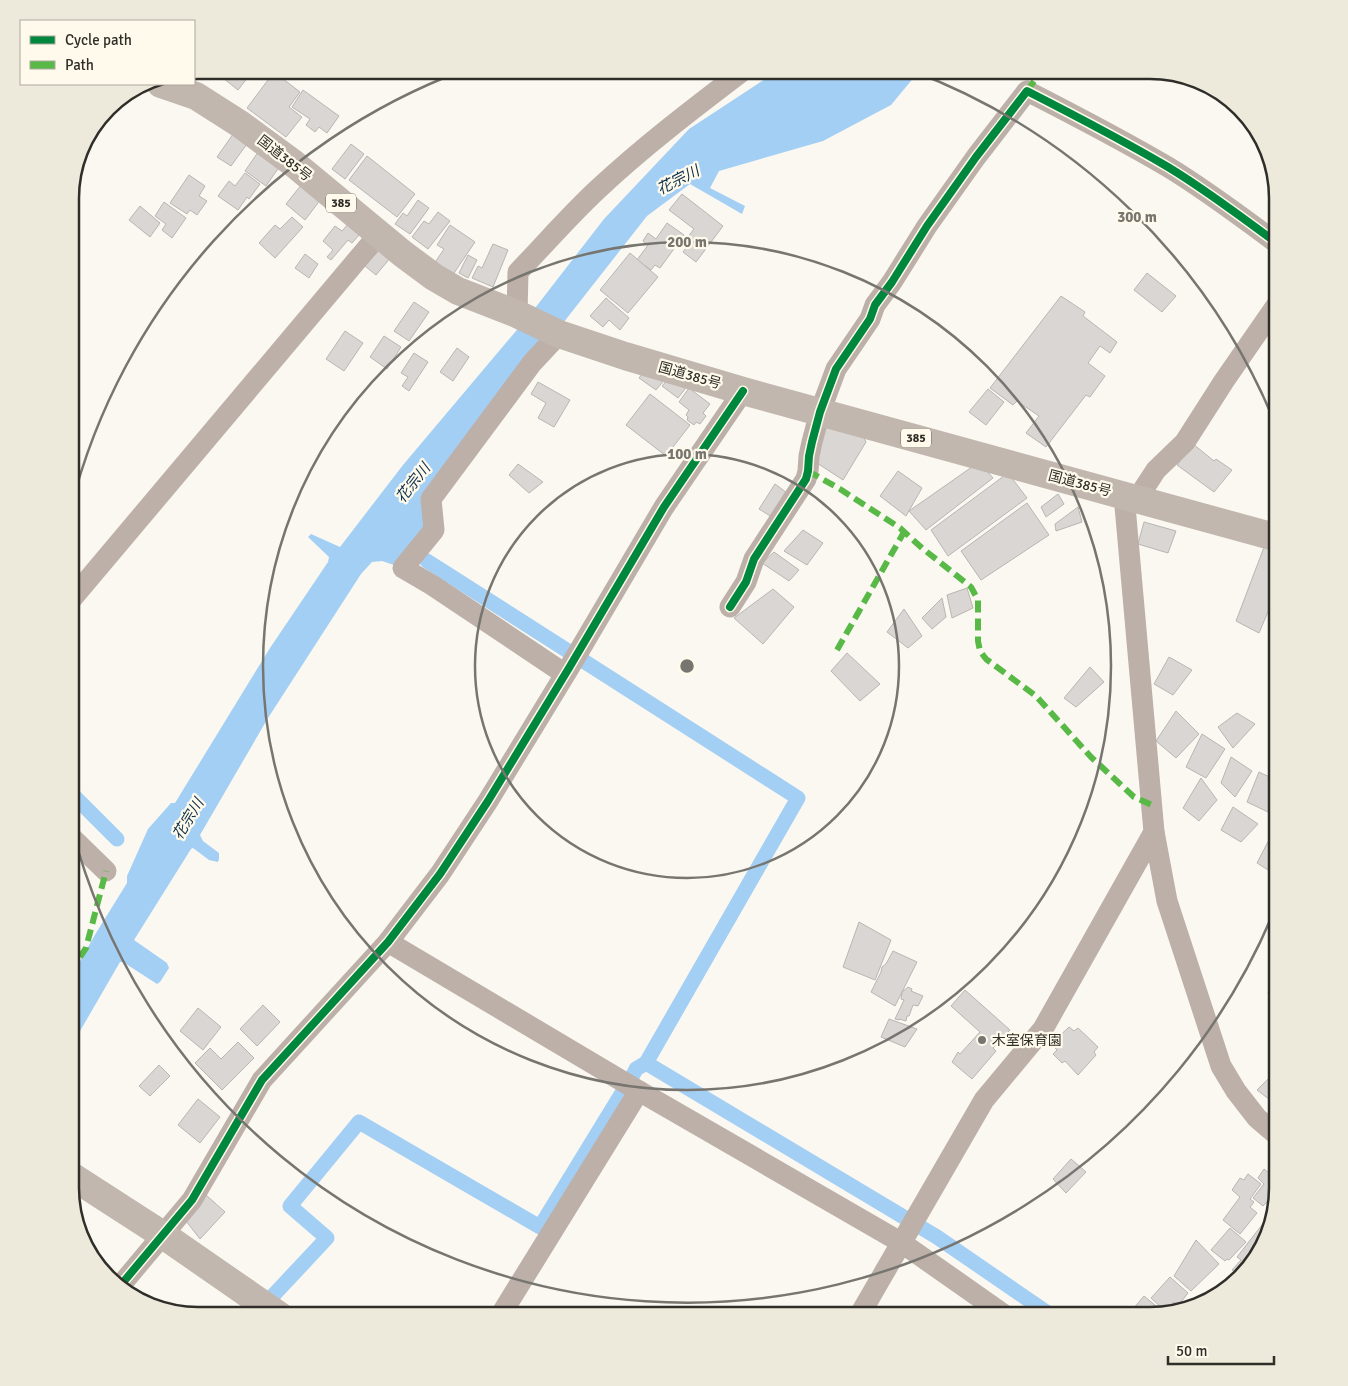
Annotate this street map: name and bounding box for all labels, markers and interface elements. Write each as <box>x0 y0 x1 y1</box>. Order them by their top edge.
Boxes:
legend <box>20 20 195 85</box>
text: Cycle path <box>65 31 132 49</box>
text: Path <box>65 56 94 74</box>
street label: 国道385号 <box>254 132 315 185</box>
water label: 花宗川 <box>654 161 704 198</box>
road number: 385 <box>326 194 356 212</box>
text: 300 m <box>1117 208 1157 226</box>
text: 200 m <box>667 233 707 251</box>
street label: 国道385号 <box>656 358 723 393</box>
road number: 385 <box>901 428 931 448</box>
text: 100 m <box>667 445 707 463</box>
water label: 花宗川 <box>392 458 435 506</box>
street label: 国道385号 <box>1046 467 1113 500</box>
centre of rings <box>678 657 696 675</box>
water label: 花宗川 <box>169 793 208 843</box>
place label: 木室保育園 <box>992 1032 1062 1049</box>
marker: 木室保育園 <box>976 1034 988 1046</box>
scale bar <box>1168 1334 1274 1366</box>
text: 50 m <box>1176 1342 1207 1360</box>

